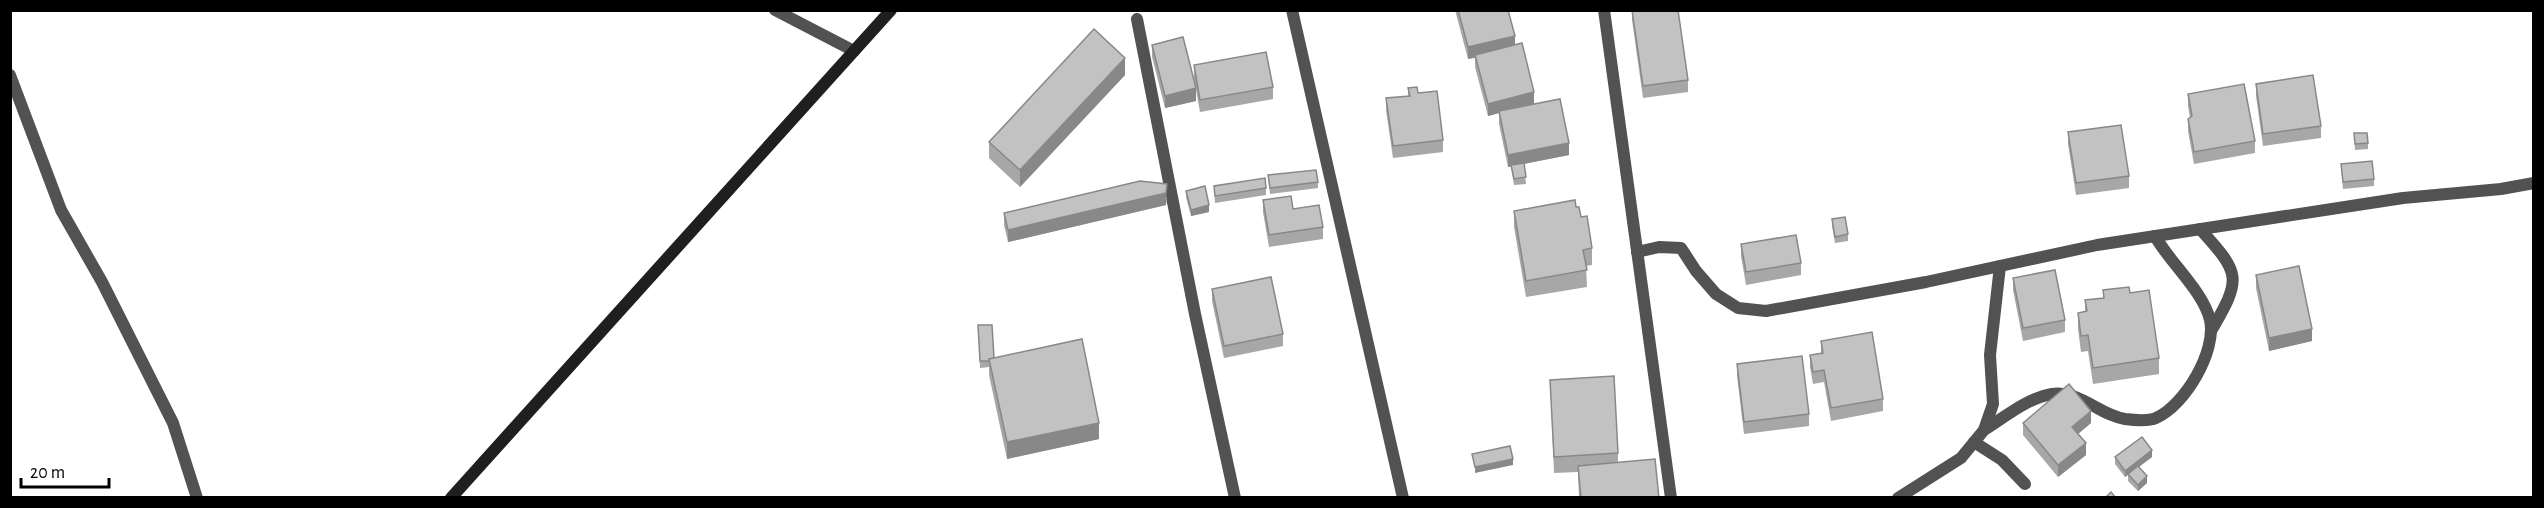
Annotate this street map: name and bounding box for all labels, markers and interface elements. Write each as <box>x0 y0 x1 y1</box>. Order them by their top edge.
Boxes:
scale bar <box>21 451 110 489</box>
text: 20 m <box>30 464 65 482</box>

